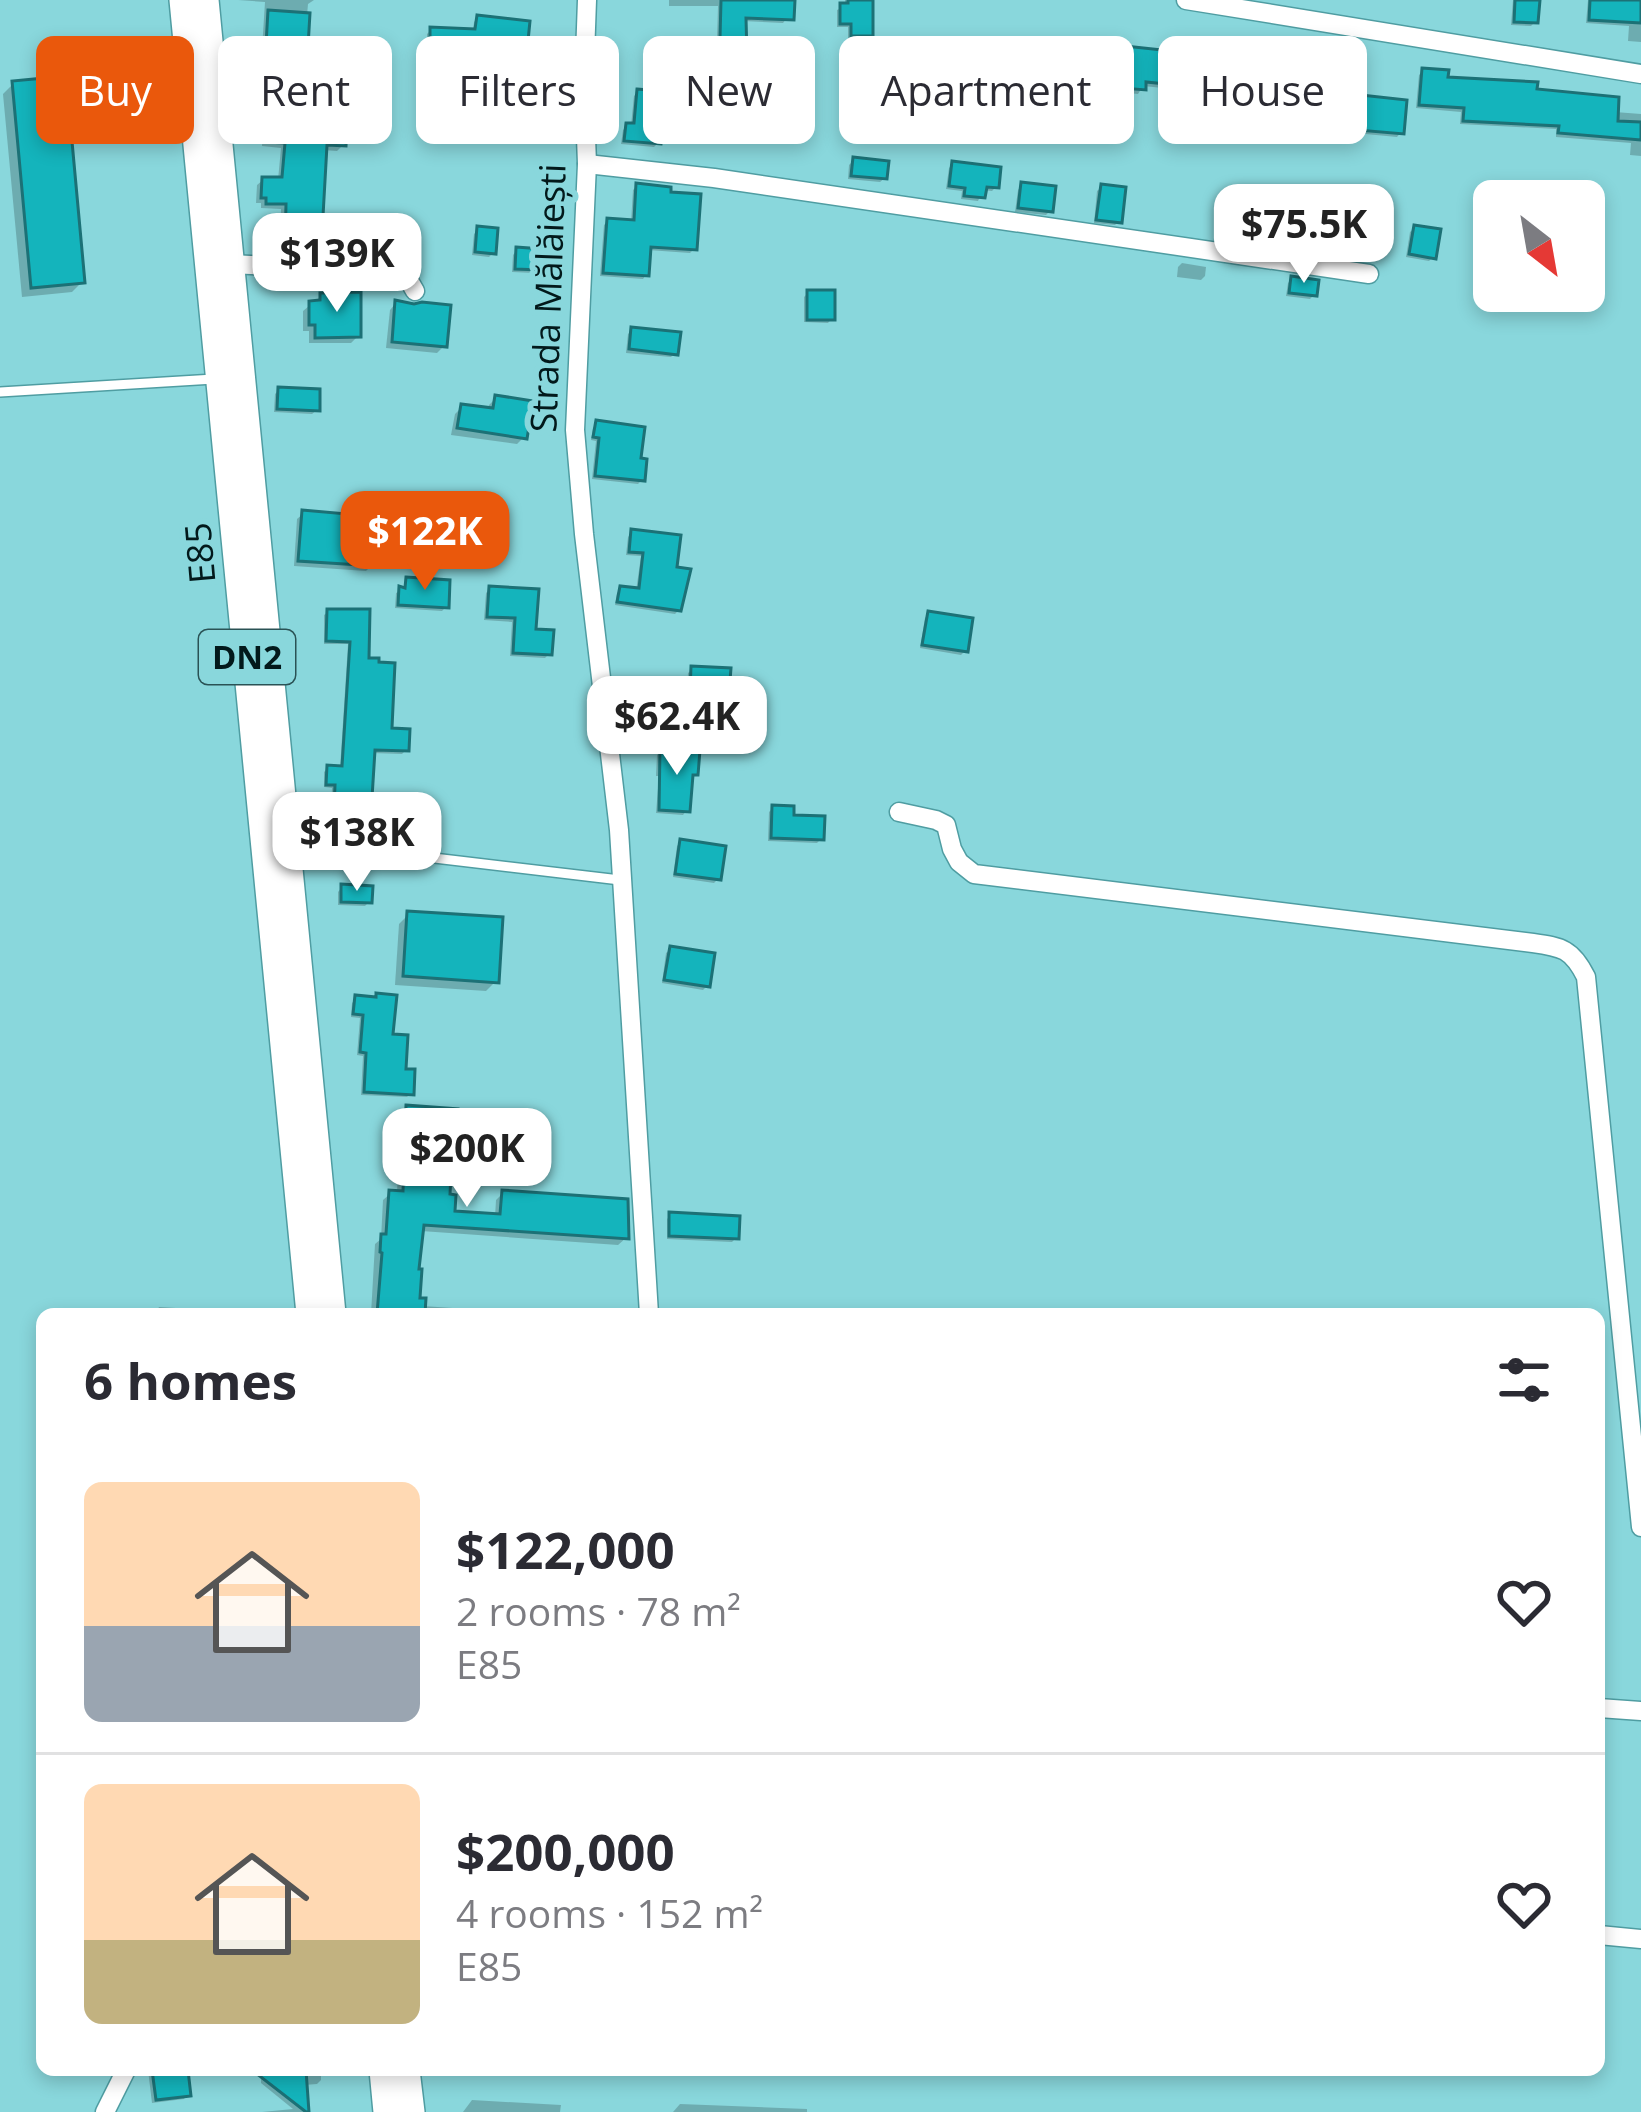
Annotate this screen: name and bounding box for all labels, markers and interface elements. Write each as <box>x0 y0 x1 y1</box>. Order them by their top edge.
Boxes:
chip: Buy <box>36 36 194 144</box>
chip: Rent <box>218 36 392 144</box>
chip: Filters <box>416 36 619 144</box>
chip: New <box>643 36 815 144</box>
chip: Apartment <box>839 36 1134 144</box>
chip: House <box>1158 36 1367 144</box>
street label: Strada Mălăiești <box>518 163 577 433</box>
north arrow <box>1473 180 1605 312</box>
map controls <box>1473 180 1605 312</box>
pin: $75.5K <box>1206 184 1402 286</box>
text: $75.5K <box>1241 196 1367 249</box>
pin: $139K <box>253 213 421 315</box>
text: $139K <box>279 225 395 278</box>
pin: $122K <box>341 491 509 593</box>
text: $122K <box>367 503 483 556</box>
street label: E85 <box>172 520 227 586</box>
road number: DN2 <box>199 630 295 684</box>
pin: $62.4K <box>579 676 775 778</box>
text: $62.4K <box>614 688 740 741</box>
pin: $138K <box>273 792 441 894</box>
text: $138K <box>299 804 415 857</box>
pin: $200K <box>383 1108 551 1210</box>
text: $200K <box>409 1120 525 1173</box>
text: 6 homes <box>84 1345 297 1415</box>
icon: filters <box>1491 1347 1557 1413</box>
text: $122,000 <box>456 1514 675 1584</box>
icon: home <box>180 1530 324 1674</box>
icon: heart <box>1491 1569 1557 1635</box>
text: 2 rooms · 78 m² <box>456 1584 741 1637</box>
text: E85 <box>456 1637 522 1690</box>
text: $200,000 <box>456 1816 675 1886</box>
icon: home <box>180 1832 324 1976</box>
icon: heart <box>1491 1871 1557 1937</box>
text: 4 rooms · 152 m² <box>456 1886 763 1939</box>
text: E85 <box>456 1939 522 1992</box>

